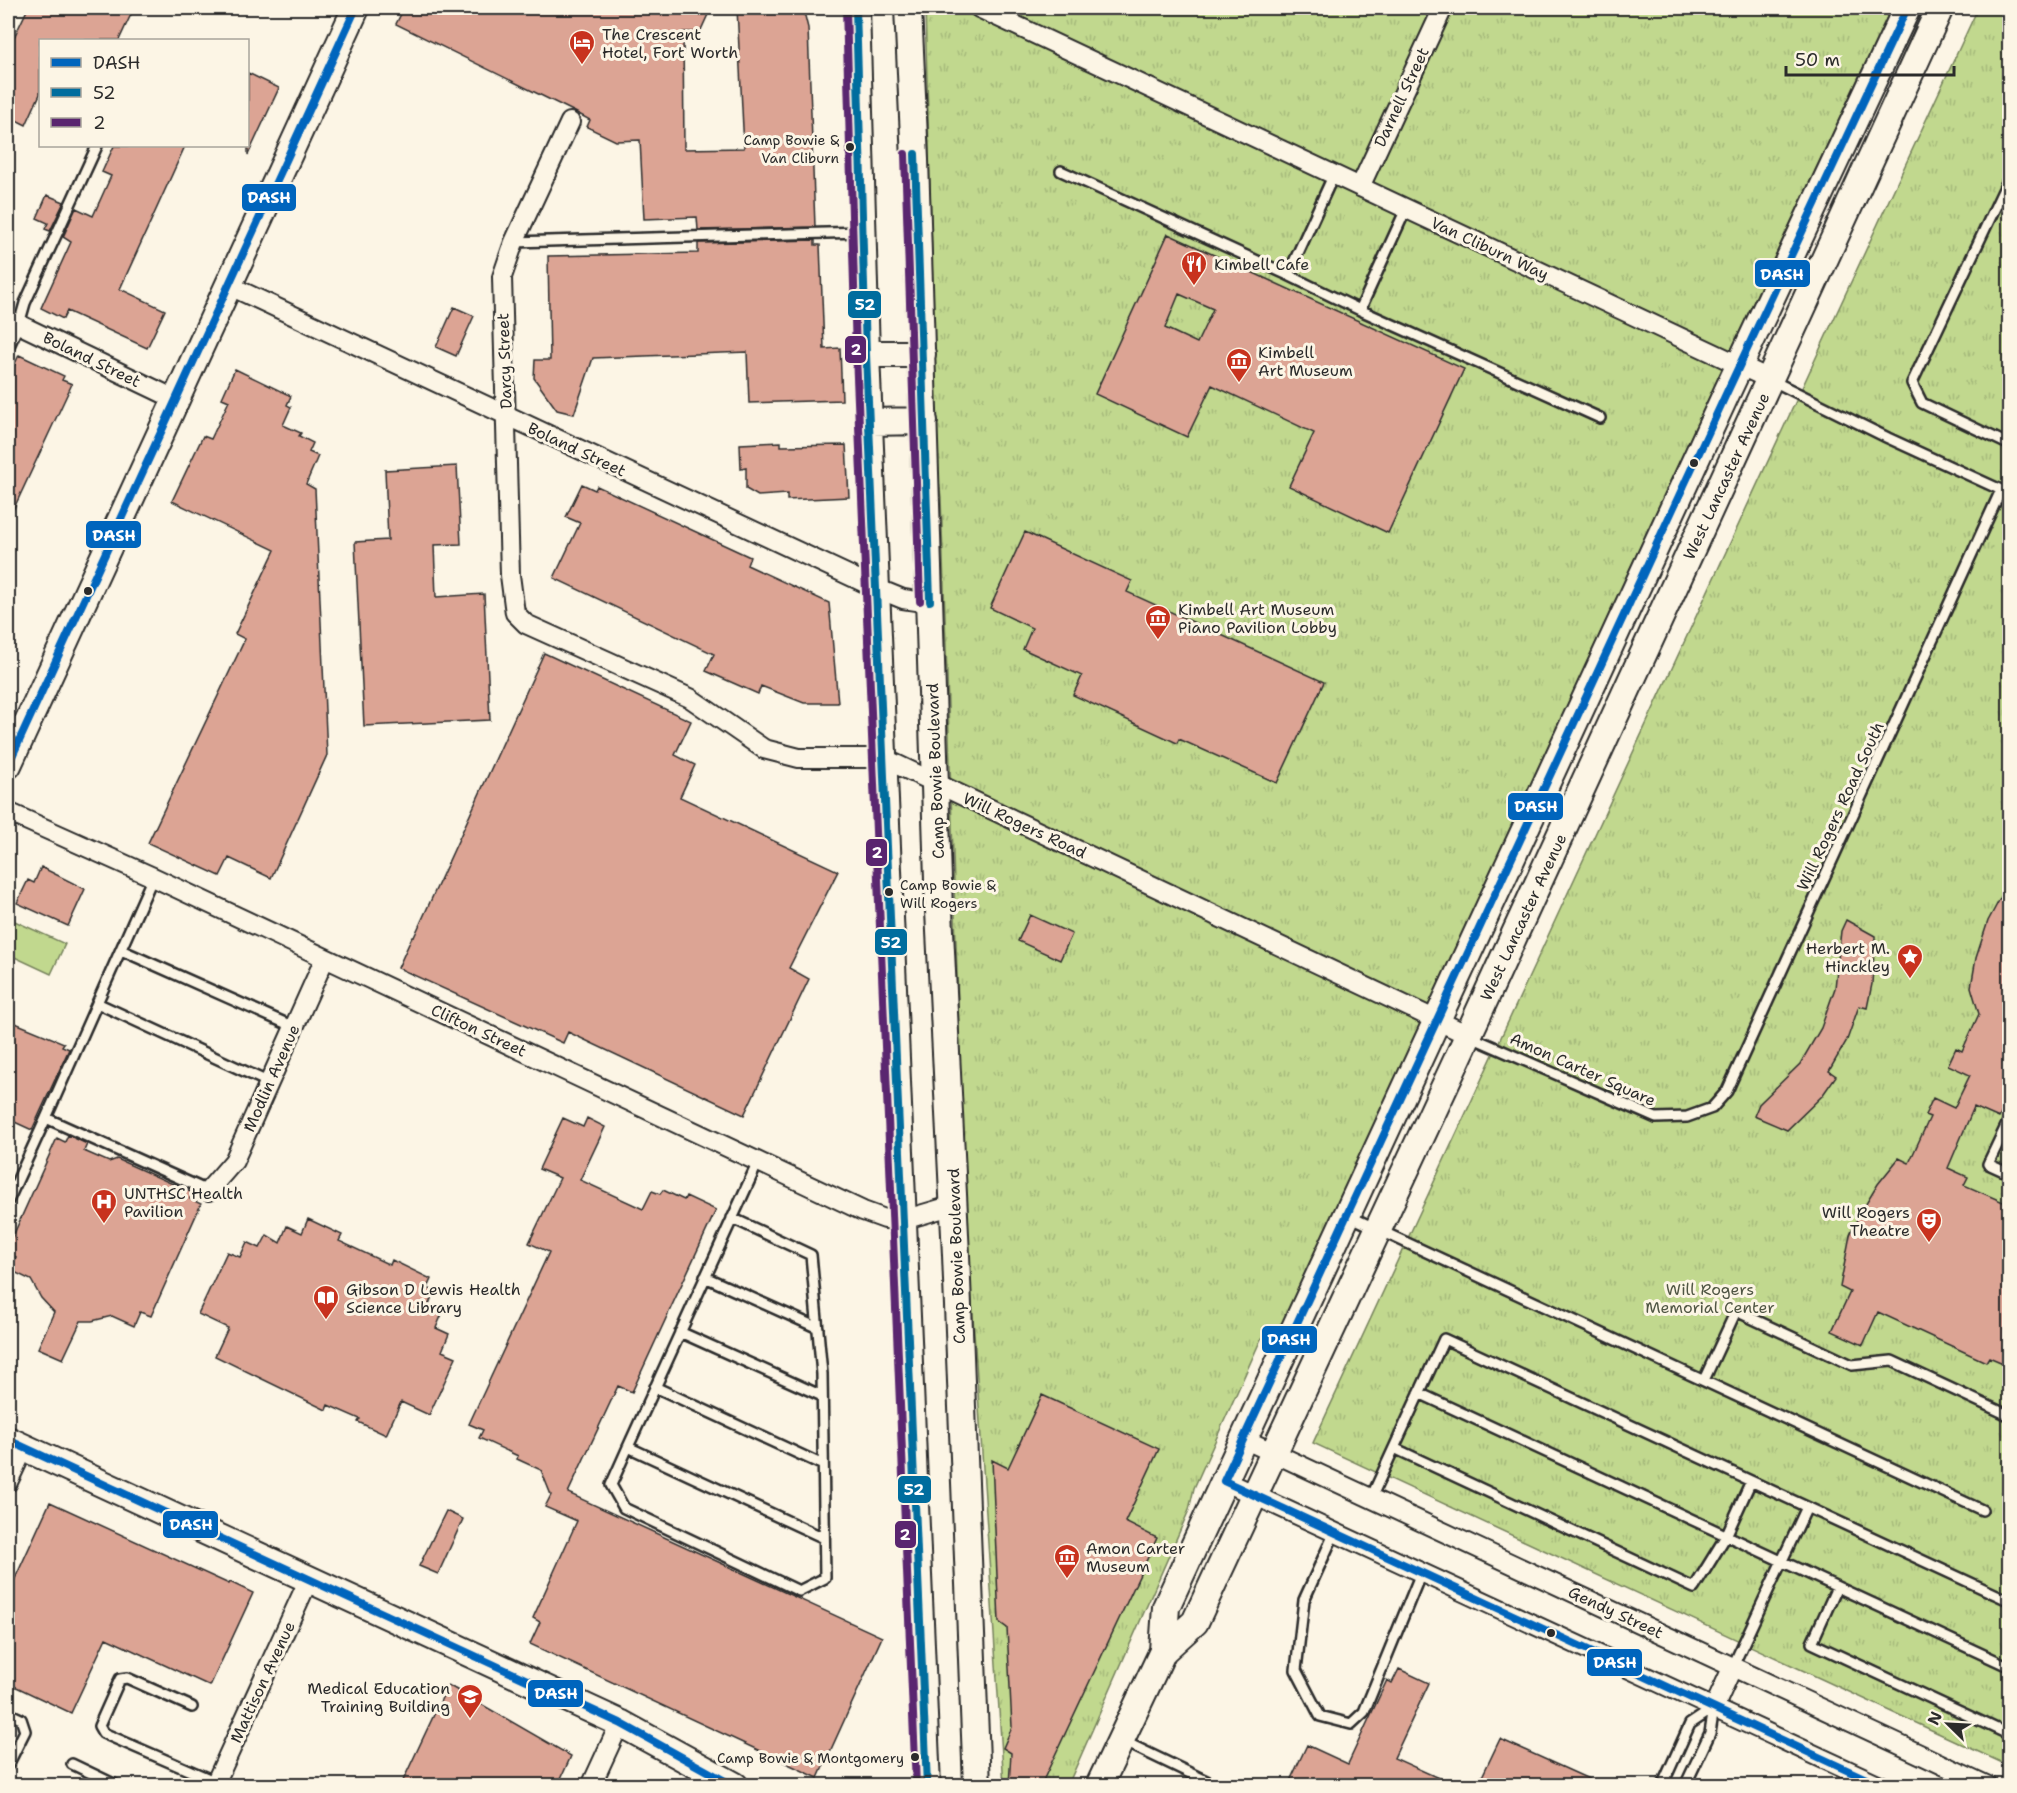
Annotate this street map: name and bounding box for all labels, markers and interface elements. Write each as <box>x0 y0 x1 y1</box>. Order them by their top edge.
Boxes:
place label: The Crescent Hotel, Fort Worth <box>602 24 738 63</box>
hotel icon: The Crescent Hotel, Fort Worth <box>567 28 597 66</box>
legend <box>39 39 249 147</box>
scale bar <box>1786 39 1954 77</box>
street label: Darnell Street <box>1369 44 1434 150</box>
text: 50 m <box>1795 48 1840 72</box>
text: DASH <box>93 51 140 75</box>
text: 52 <box>93 81 116 105</box>
text: 2 <box>93 111 106 135</box>
place label: Camp Bowie & Van Cliburn <box>743 131 839 167</box>
marker: Camp Bowie & Van Cliburn <box>844 141 856 153</box>
line badge: DASH <box>241 183 297 212</box>
text: DASH <box>247 187 291 208</box>
street label: Van Cliburn Way <box>1427 212 1552 285</box>
restaurant icon: Kimbell Cafe <box>1179 249 1209 287</box>
place label: Kimbell Cafe <box>1214 254 1309 275</box>
line badge: DASH <box>1754 259 1811 288</box>
text: DASH <box>1760 264 1804 285</box>
line badge: 52 <box>847 290 882 319</box>
text: 52 <box>855 294 875 315</box>
street label: Darcy Street <box>492 313 517 409</box>
street label: Boland Street <box>39 327 144 392</box>
line badge: 2 <box>844 335 867 364</box>
text: 2 <box>850 339 862 360</box>
place label: Kimbell Art Museum <box>1258 342 1353 381</box>
museum icon: Kimbell Art Museum <box>1224 346 1254 384</box>
street label: West Lancaster Avenue <box>1678 389 1774 563</box>
street label: Boland Street <box>524 418 629 481</box>
unlabelled marker <box>1688 457 1700 469</box>
line badge: DASH <box>85 520 142 549</box>
text: DASH <box>92 525 136 546</box>
unlabelled marker <box>82 585 94 597</box>
place label: Kimbell Art Museum Piano Pavilion Lobby <box>1178 599 1337 638</box>
museum icon: Kimbell Art Museum Piano Pavilion Lobby <box>1143 603 1173 641</box>
street label: Camp Bowie Boulevard <box>922 683 949 859</box>
street label: Will Rogers Road South <box>1792 719 1889 894</box>
street label: Will Rogers Road <box>960 788 1090 863</box>
line badge: DASH <box>1507 792 1564 821</box>
text: DASH <box>1514 796 1558 817</box>
street label: West Lancaster Avenue <box>1475 830 1571 1004</box>
line badge: 2 <box>865 838 888 867</box>
text: 2 <box>871 842 883 863</box>
place label: Camp Bowie & Will Rogers <box>900 876 996 912</box>
marker: Camp Bowie & Will Rogers <box>883 886 895 898</box>
line badge: 52 <box>874 928 908 956</box>
text: 52 <box>881 932 901 953</box>
place label: Herbert M. Hinckley <box>1806 938 1890 977</box>
place icon: Herbert M. Hinckley <box>1895 942 1925 980</box>
street label: Clifton Street <box>428 999 530 1062</box>
street label: Modlin Avenue <box>238 1021 305 1135</box>
street label: Amon Carter Square <box>1507 1028 1659 1111</box>
street label: Camp Bowie Boulevard <box>943 1168 970 1344</box>
place label: UNTHSC Health Pavilion <box>124 1183 243 1222</box>
hospital icon: UNTHSC Health Pavilion <box>89 1187 119 1225</box>
place label: Will Rogers Theatre <box>1822 1202 1910 1241</box>
theatre icon: Will Rogers Theatre <box>1914 1206 1944 1244</box>
place label: Gibson D Lewis Health Science Library <box>346 1279 521 1318</box>
park label: Will Rogers Memorial Center <box>1645 1279 1775 1318</box>
library icon: Gibson D Lewis Health Science Library <box>311 1283 341 1321</box>
line badge: DASH <box>1261 1325 1318 1354</box>
text: DASH <box>1267 1329 1311 1350</box>
line badge: 52 <box>897 1475 932 1504</box>
text: 52 <box>904 1479 924 1500</box>
line badge: DASH <box>162 1510 219 1539</box>
text: DASH <box>169 1514 213 1535</box>
line badge: 2 <box>894 1520 917 1549</box>
text: 2 <box>899 1524 911 1545</box>
place label: Amon Carter Museum <box>1086 1538 1185 1577</box>
museum icon: Amon Carter Museum <box>1052 1542 1082 1580</box>
street label: Gendy Street <box>1565 1581 1667 1644</box>
street label: Mattison Avenue <box>225 1618 300 1746</box>
unlabelled marker <box>1545 1627 1557 1639</box>
line badge: DASH <box>1586 1648 1643 1677</box>
text: DASH <box>1593 1652 1637 1673</box>
place label: Medical Education Training Building <box>307 1678 450 1717</box>
line badge: DASH <box>527 1679 584 1708</box>
school or university icon: Medical Education Training Building <box>455 1682 485 1720</box>
text: DASH <box>534 1683 578 1704</box>
north arrow <box>1918 1694 1978 1754</box>
text: N <box>1923 1708 1947 1728</box>
place label: Camp Bowie & Montgomery <box>717 1749 904 1767</box>
marker: Camp Bowie & Montgomery <box>909 1751 921 1763</box>

